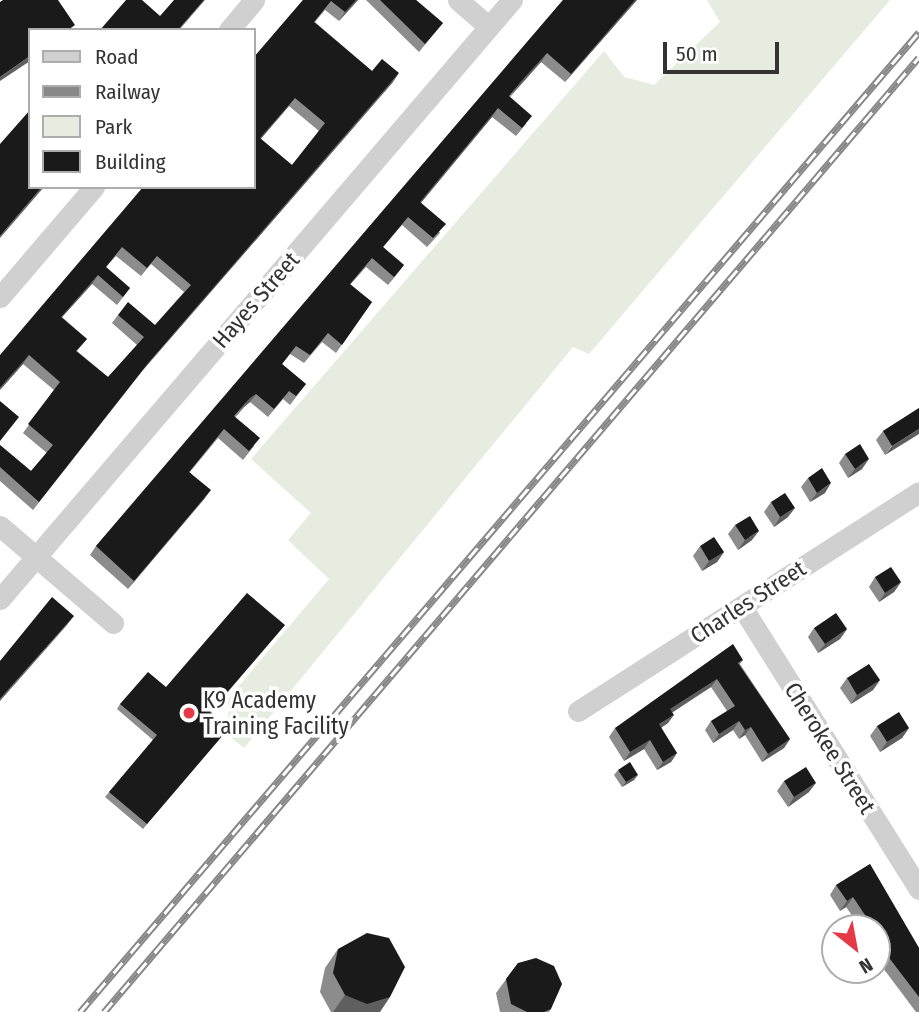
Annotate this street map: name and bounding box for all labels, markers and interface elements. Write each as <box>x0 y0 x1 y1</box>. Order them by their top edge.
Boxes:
legend <box>28 28 256 189</box>
scale bar <box>667 28 782 72</box>
text: 50 m <box>676 41 718 67</box>
text: Road <box>95 44 139 70</box>
text: Railway <box>95 79 160 105</box>
text: Park <box>95 114 132 140</box>
text: Building <box>95 149 166 175</box>
street label: Hayes Street <box>207 246 305 354</box>
street label: Charles Street <box>685 554 811 650</box>
street label: Cherokee Street <box>779 677 881 819</box>
place label: K9 Academy Training Facility <box>203 686 349 740</box>
marker: K9 Academy Training Facility <box>181 705 197 721</box>
north arrow <box>821 914 891 984</box>
text: N <box>855 953 877 979</box>

